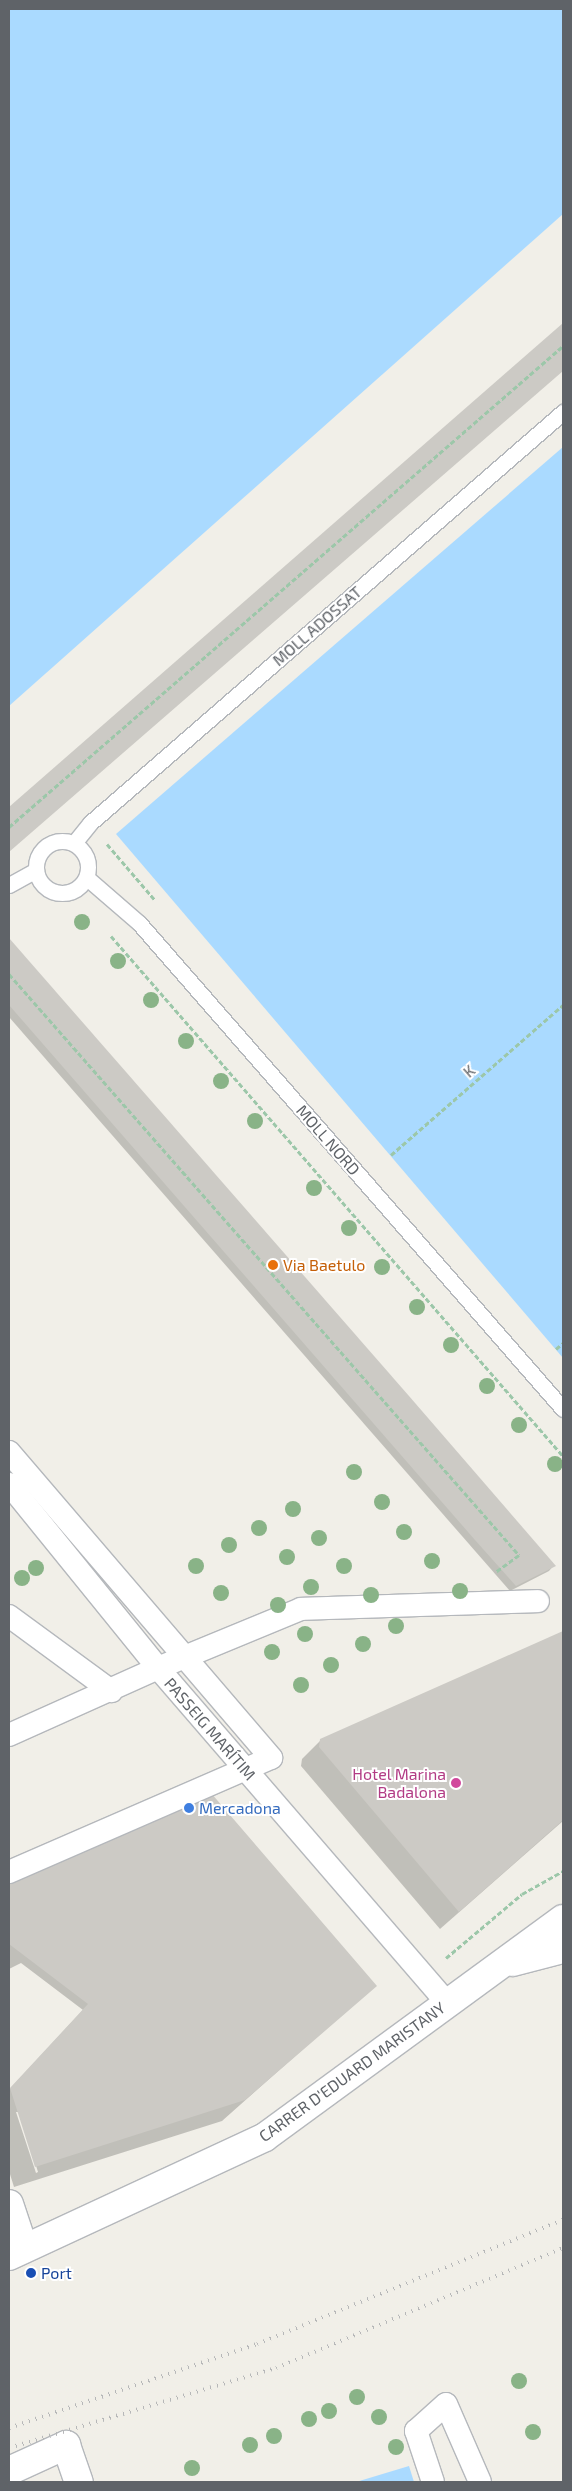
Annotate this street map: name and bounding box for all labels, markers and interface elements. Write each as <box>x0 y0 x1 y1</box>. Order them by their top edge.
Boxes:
street label: MOLL ADOSSAT <box>268 582 366 670</box>
street label: K <box>459 1061 479 1081</box>
street label: MOLL NORD <box>292 1101 364 1179</box>
place label: Via Baetulo <box>283 1255 365 1275</box>
marker: Via Baetulo <box>267 1259 279 1271</box>
street label: PASSEIG MARÍTIM <box>160 1674 260 1784</box>
place label: Hotel Marina Badalona <box>352 1764 446 1802</box>
marker: Hotel Marina Badalona <box>450 1777 462 1789</box>
place label: Mercadona <box>199 1798 281 1818</box>
marker: Mercadona <box>183 1802 195 1814</box>
street label: CARRER D'EDUARD MARISTANY <box>255 1998 449 2146</box>
place label: Port <box>41 2263 72 2283</box>
marker: Port <box>25 2267 37 2279</box>

